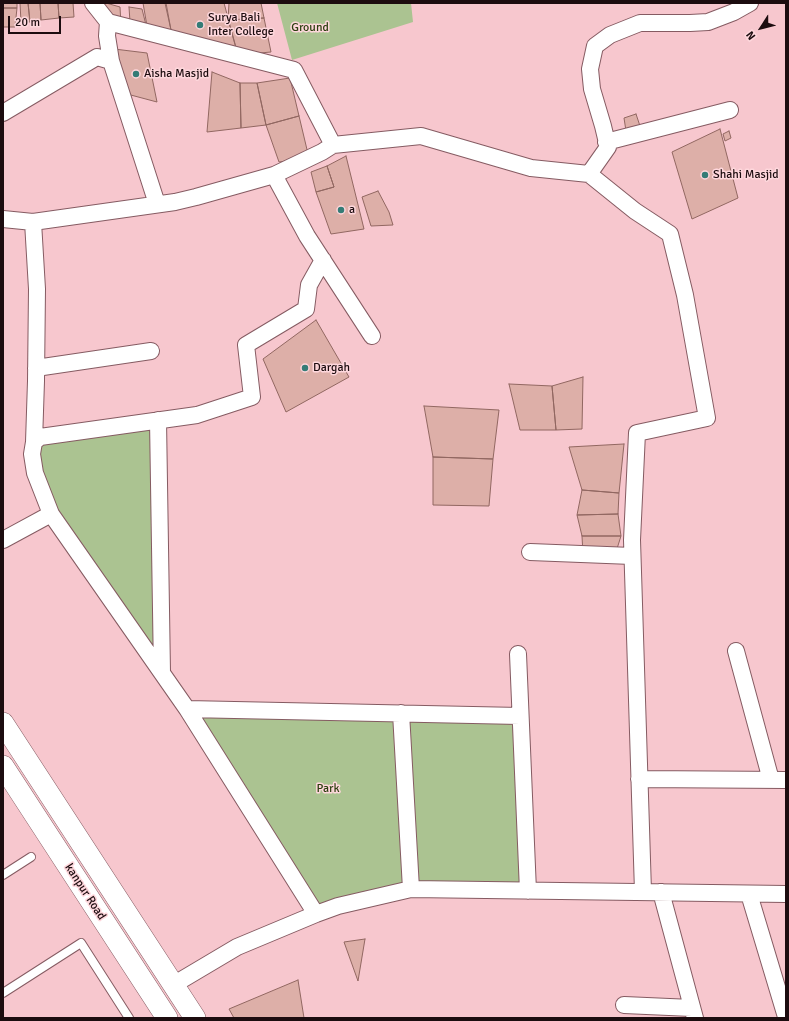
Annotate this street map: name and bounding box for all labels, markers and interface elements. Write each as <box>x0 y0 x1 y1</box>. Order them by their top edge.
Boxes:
scale bar <box>10 8 63 34</box>
north arrow <box>741 8 781 48</box>
place label: Surya Bali Inter College <box>208 11 274 39</box>
text: 20 m <box>15 15 40 30</box>
marker: Surya Bali Inter College <box>195 20 205 30</box>
park label: Ground <box>291 21 329 35</box>
text: N <box>743 28 758 42</box>
place label: Aisha Masjid <box>144 67 209 81</box>
marker: Aisha Masjid <box>131 69 141 79</box>
place label: Shahi Masjid <box>713 168 779 182</box>
marker: Shahi Masjid <box>700 170 710 180</box>
place label: a <box>349 203 355 217</box>
marker: a <box>336 205 346 215</box>
place label: Dargah <box>313 361 350 375</box>
marker: Dargah <box>300 363 310 373</box>
park label: Park <box>316 782 340 796</box>
street label: kanpur Road <box>61 861 109 923</box>

